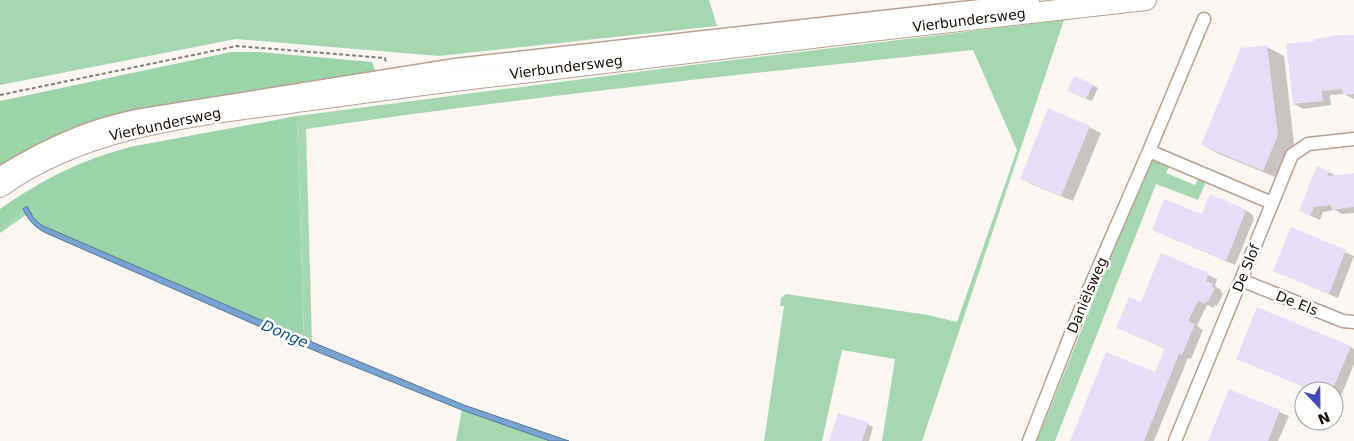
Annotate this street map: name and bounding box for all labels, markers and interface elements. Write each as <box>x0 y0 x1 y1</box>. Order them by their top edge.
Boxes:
street label: Vierbundersweg <box>912 5 1026 35</box>
street label: Vierbundersweg <box>509 52 623 82</box>
street label: Vierbundersweg <box>108 104 222 144</box>
street label: De Slof <box>1229 241 1263 294</box>
street label: Daniëlsweg <box>1064 255 1110 335</box>
street label: De Els <box>1274 287 1320 319</box>
water label: Donge <box>259 316 311 352</box>
north arrow <box>1294 381 1344 431</box>
text: N <box>1315 408 1332 428</box>

